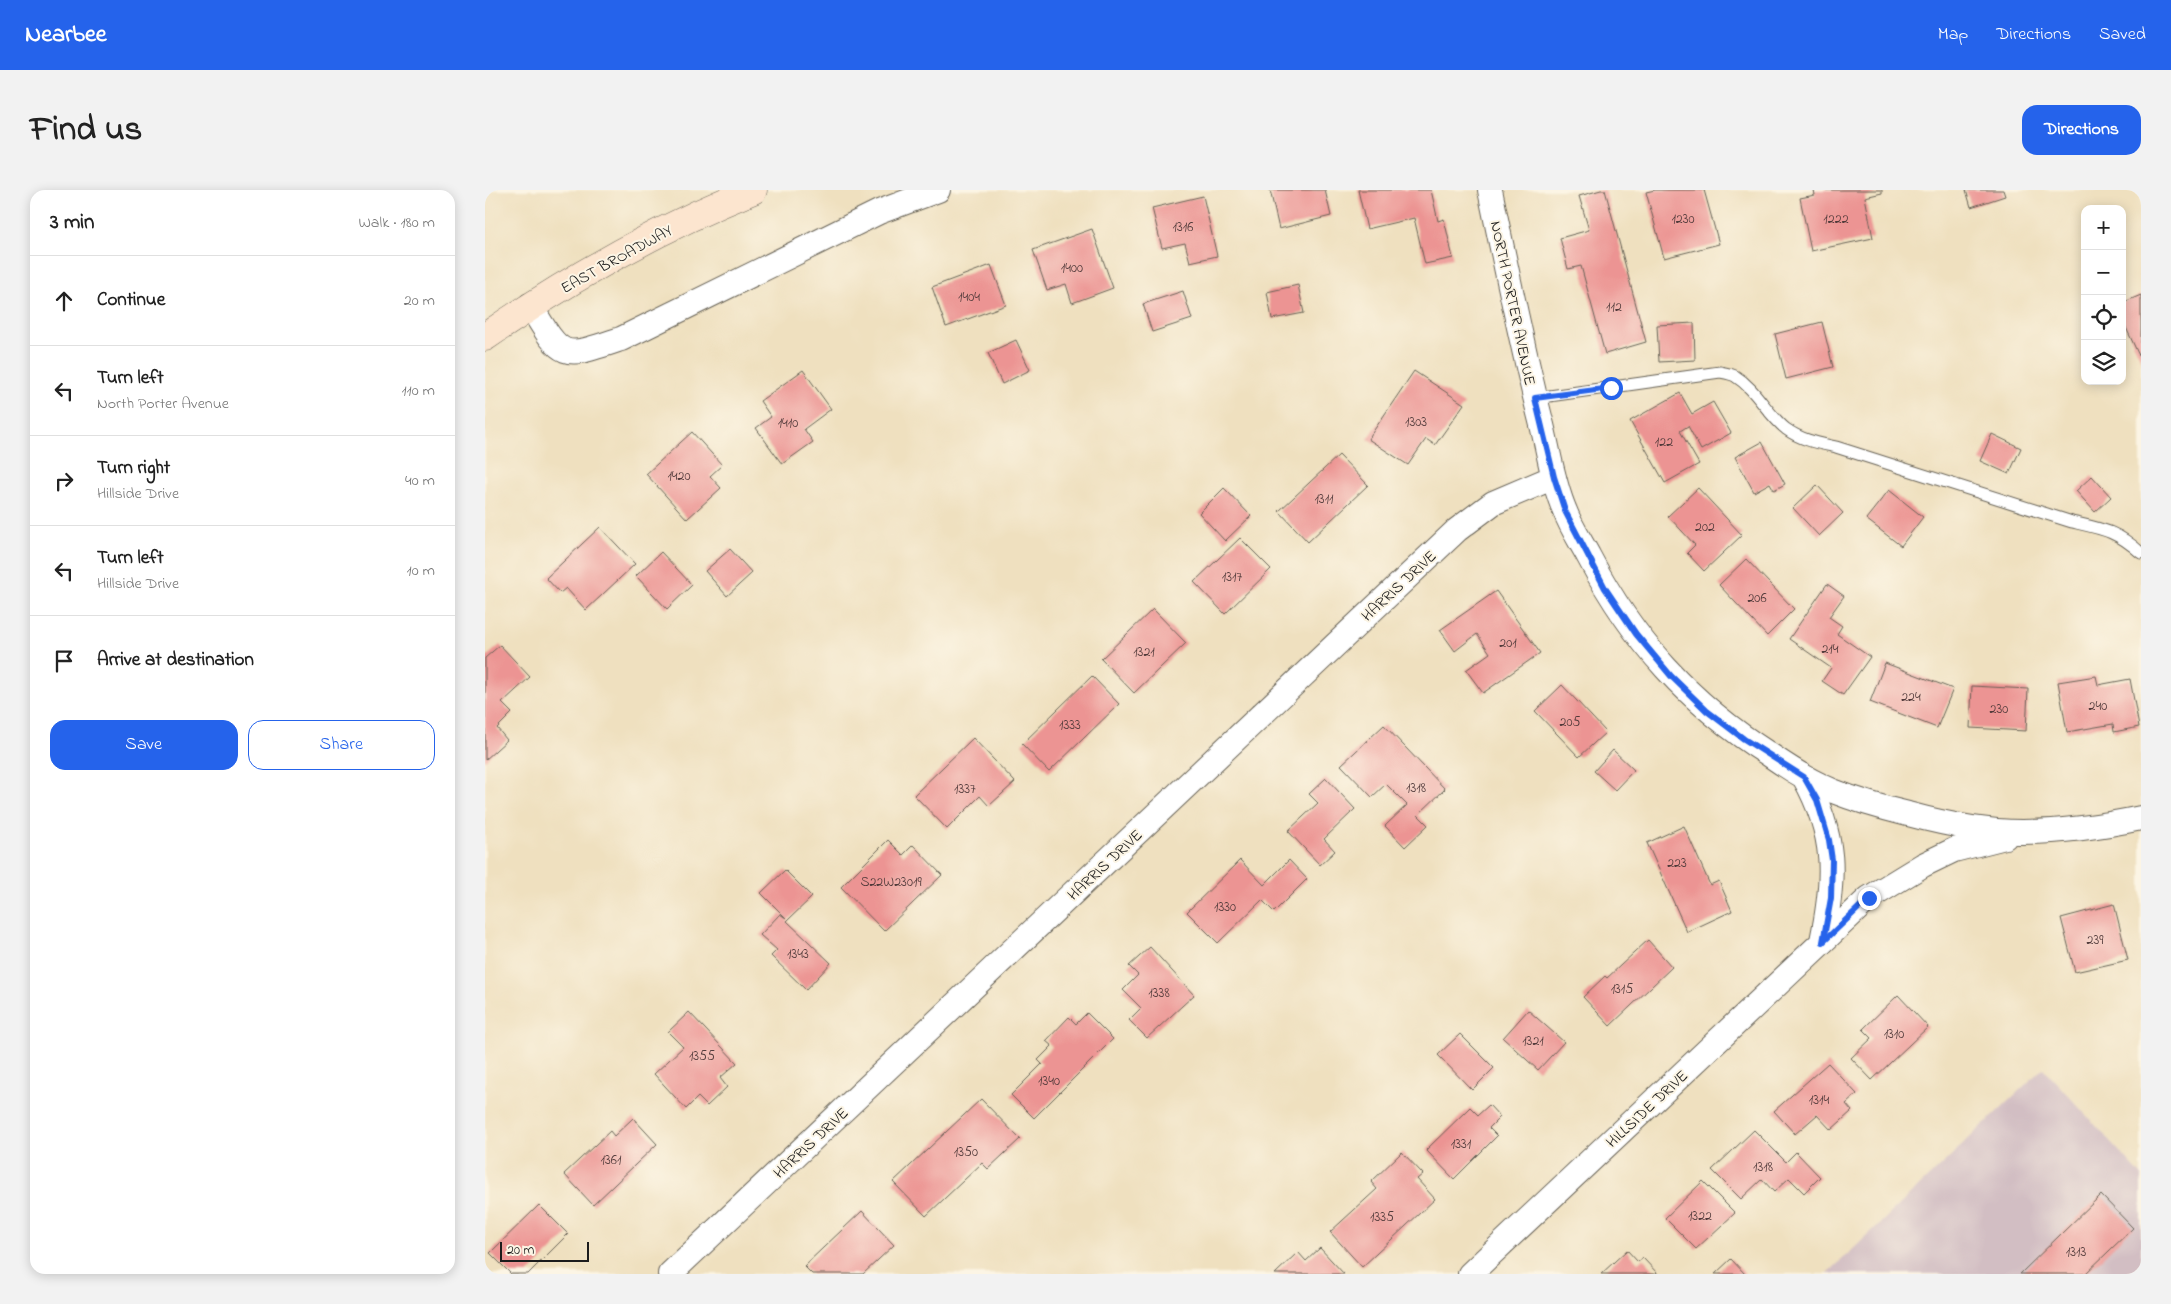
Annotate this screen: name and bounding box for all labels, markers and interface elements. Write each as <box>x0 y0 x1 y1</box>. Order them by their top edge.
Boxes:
text: Nearbee <box>25 18 107 53</box>
text: Map <box>1938 22 1968 48</box>
text: Directions <box>1996 22 2071 48</box>
text: Saved <box>2099 22 2146 48</box>
text: Find us <box>30 105 142 156</box>
button: Directions <box>2022 105 2141 155</box>
map controls <box>2081 205 2126 385</box>
button: + <box>2081 205 2126 250</box>
text: 3 min <box>50 208 94 238</box>
house number: 1230 <box>1671 209 1695 230</box>
house number: 1222 <box>1823 209 1849 230</box>
text: Walk · 180 m <box>358 211 435 235</box>
house number: 1316 <box>1173 217 1193 238</box>
street label: EAST BROADWAY <box>557 219 678 300</box>
street label: NORTH PORTER AVENUE <box>1483 219 1541 388</box>
button: − <box>2081 250 2126 295</box>
house number: 1400 <box>1061 258 1083 279</box>
icon: ahead <box>50 287 78 315</box>
text: Continue <box>97 287 165 314</box>
house number: 1404 <box>958 287 980 308</box>
text: 20 m <box>404 289 435 313</box>
button: locate <box>2081 295 2126 340</box>
house number: 112 <box>1606 297 1622 318</box>
button: layers <box>2081 340 2126 385</box>
text: Turn left <box>97 365 164 392</box>
icon: left <box>50 377 78 405</box>
route start <box>1600 377 1623 400</box>
text: 110 m <box>401 379 435 403</box>
text: North Porter Avenue <box>97 392 229 416</box>
house number: 1303 <box>1405 412 1427 433</box>
house number: 1410 <box>778 413 798 434</box>
house number: 122 <box>1655 432 1673 453</box>
text: Turn right <box>97 455 170 482</box>
house number: 1420 <box>667 466 691 487</box>
icon: right <box>50 467 78 495</box>
text: 40 m <box>405 469 435 493</box>
text: Hillside Drive <box>97 482 179 506</box>
house number: 1311 <box>1314 489 1334 510</box>
house number: 202 <box>1695 517 1715 538</box>
text: Turn left <box>97 545 164 572</box>
street label: HARRIS DRIVE <box>1356 545 1442 628</box>
icon: left <box>50 557 78 585</box>
text: 10 m <box>407 559 435 583</box>
house number: 1317 <box>1222 567 1242 588</box>
text: Hillside Drive <box>97 572 179 596</box>
house number: 206 <box>1747 588 1767 609</box>
house number: 201 <box>1499 633 1517 654</box>
house number: 214 <box>1821 639 1839 660</box>
house number: 1321 <box>1133 642 1155 663</box>
icon: arrive <box>50 647 78 675</box>
text: Arrive at destination <box>97 647 254 674</box>
house number: 224 <box>1901 687 1921 708</box>
house number: 240 <box>2089 696 2107 717</box>
house number: 230 <box>1990 699 2008 720</box>
house number: 205 <box>1559 712 1581 733</box>
house number: 1333 <box>1059 715 1081 736</box>
button: Save <box>50 720 238 770</box>
button: Share <box>248 720 435 770</box>
house number: 1318 <box>1406 778 1426 799</box>
house number: 1337 <box>954 779 976 800</box>
street label: HARRIS DRIVE <box>1062 824 1148 907</box>
house number: 223 <box>1667 853 1687 874</box>
house number: S22W23019 <box>860 872 922 893</box>
route end <box>1858 887 1881 910</box>
house number: 1330 <box>1214 897 1236 918</box>
house number: 239 <box>2087 930 2104 951</box>
house number: 1343 <box>787 944 809 965</box>
house number: 1315 <box>1611 979 1633 1000</box>
house number: 1338 <box>1148 983 1170 1004</box>
house number: 1310 <box>1884 1024 1904 1045</box>
house number: 1321 <box>1522 1031 1544 1052</box>
house number: 1355 <box>689 1046 715 1067</box>
street label: HILLSIDE DRIVE <box>1601 1065 1694 1154</box>
house number: 1340 <box>1038 1071 1060 1092</box>
house number: 1314 <box>1809 1090 1829 1111</box>
street label: HARRIS DRIVE <box>768 1102 854 1185</box>
house number: 1331 <box>1451 1134 1472 1155</box>
house number: 1350 <box>954 1142 978 1163</box>
house number: 1361 <box>601 1150 622 1171</box>
house number: 1318 <box>1753 1157 1773 1178</box>
house number: 1322 <box>1688 1206 1712 1227</box>
house number: 1335 <box>1370 1207 1394 1228</box>
scale bar <box>500 1239 589 1262</box>
text: 20 m <box>507 1240 534 1261</box>
house number: 1313 <box>2066 1242 2086 1263</box>

